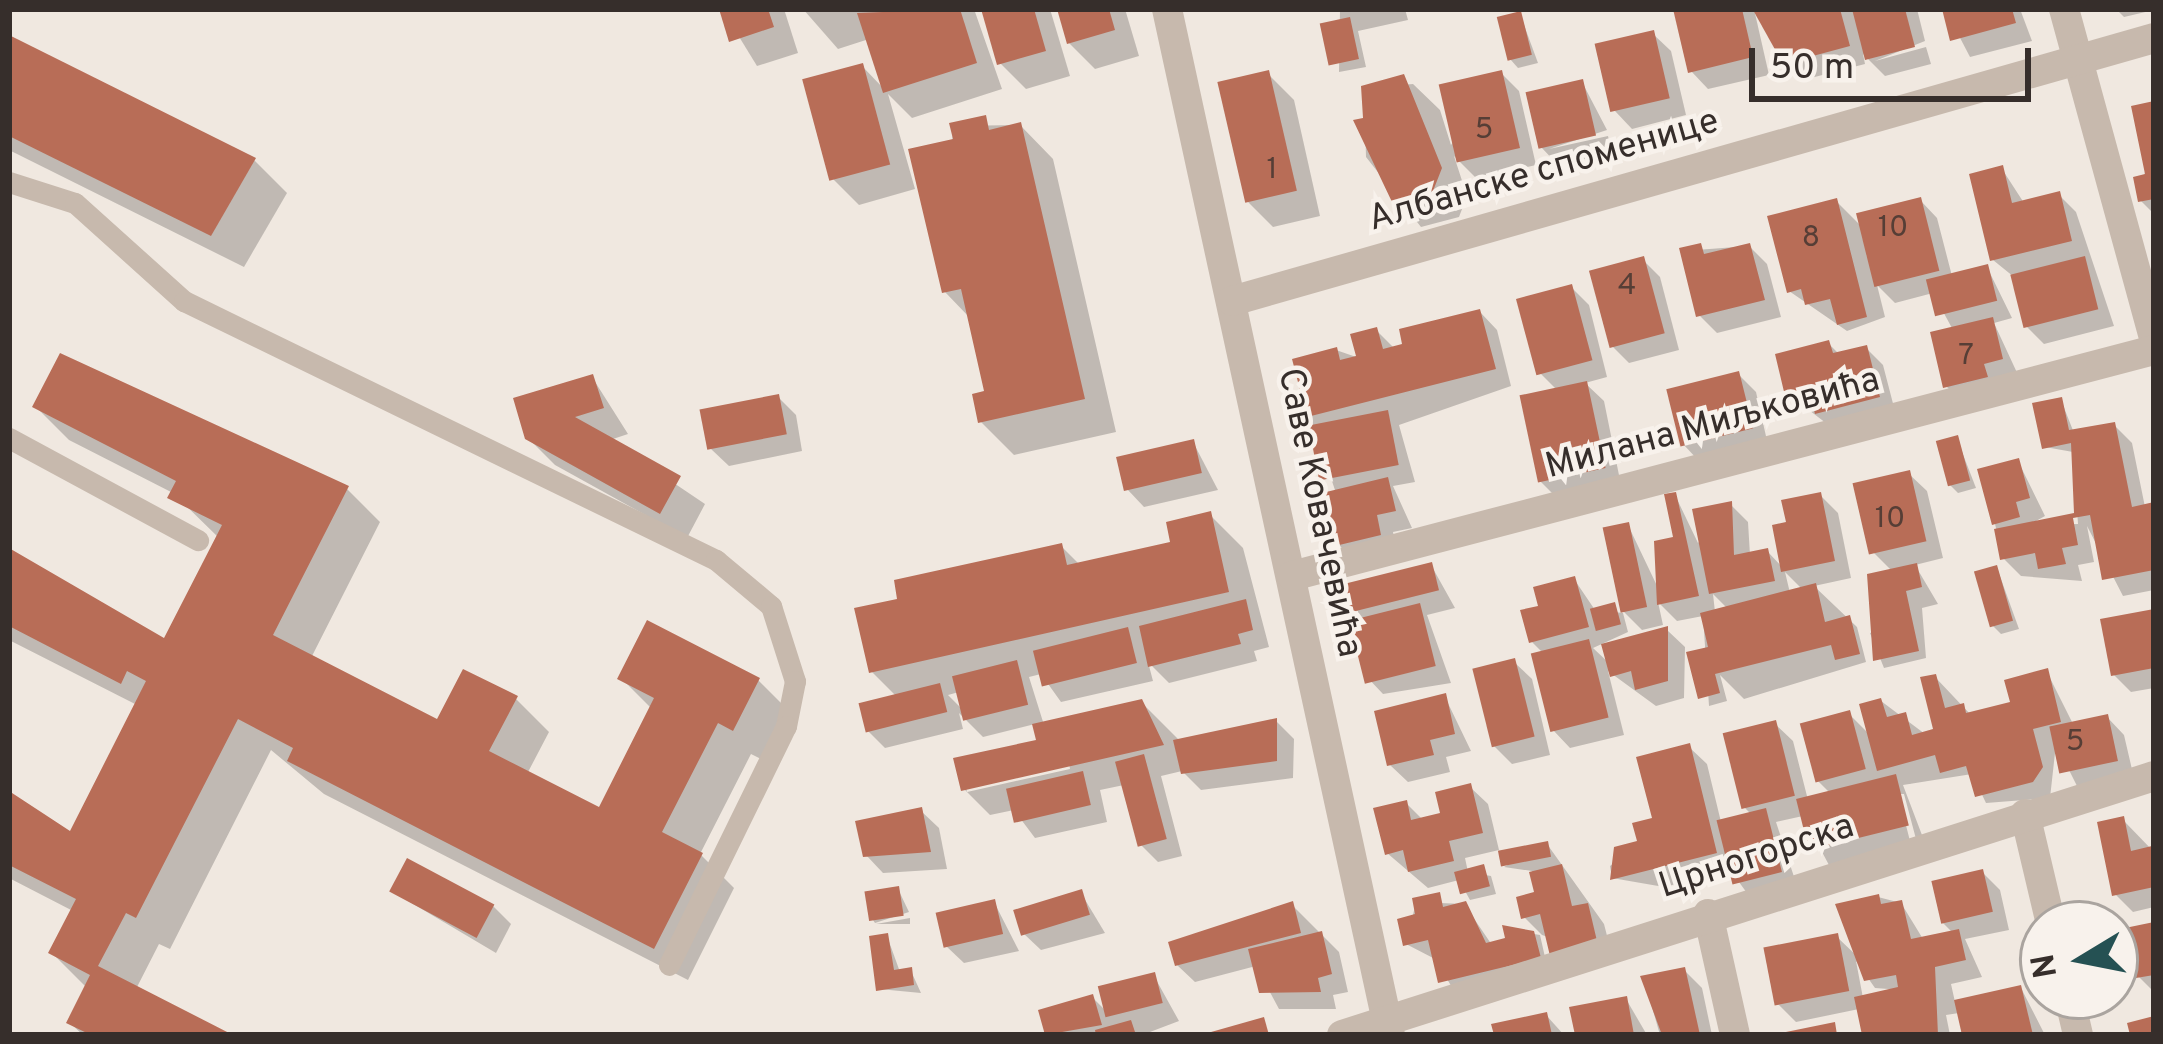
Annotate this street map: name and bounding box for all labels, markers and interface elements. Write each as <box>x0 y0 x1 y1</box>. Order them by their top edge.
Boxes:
scale bar <box>1755 24 2037 98</box>
text: 50 m <box>1770 46 1854 92</box>
street label: Албанске споменице <box>1364 101 1724 243</box>
house number: 5 <box>1475 113 1493 149</box>
house number: 1 <box>1266 153 1278 189</box>
house number: 10 <box>1878 211 1908 247</box>
house number: 8 <box>1802 221 1820 257</box>
house number: 4 <box>1618 269 1636 305</box>
house number: 7 <box>1958 339 1974 375</box>
street label: Милана Миљковића <box>1541 360 1885 490</box>
street label: Саве Ковачевића <box>1266 364 1370 662</box>
house number: 10 <box>1875 502 1905 538</box>
house number: 5 <box>2066 725 2084 761</box>
street label: Црногорска <box>1654 806 1860 910</box>
north arrow <box>2019 900 2139 1020</box>
text: N <box>2024 950 2069 981</box>

